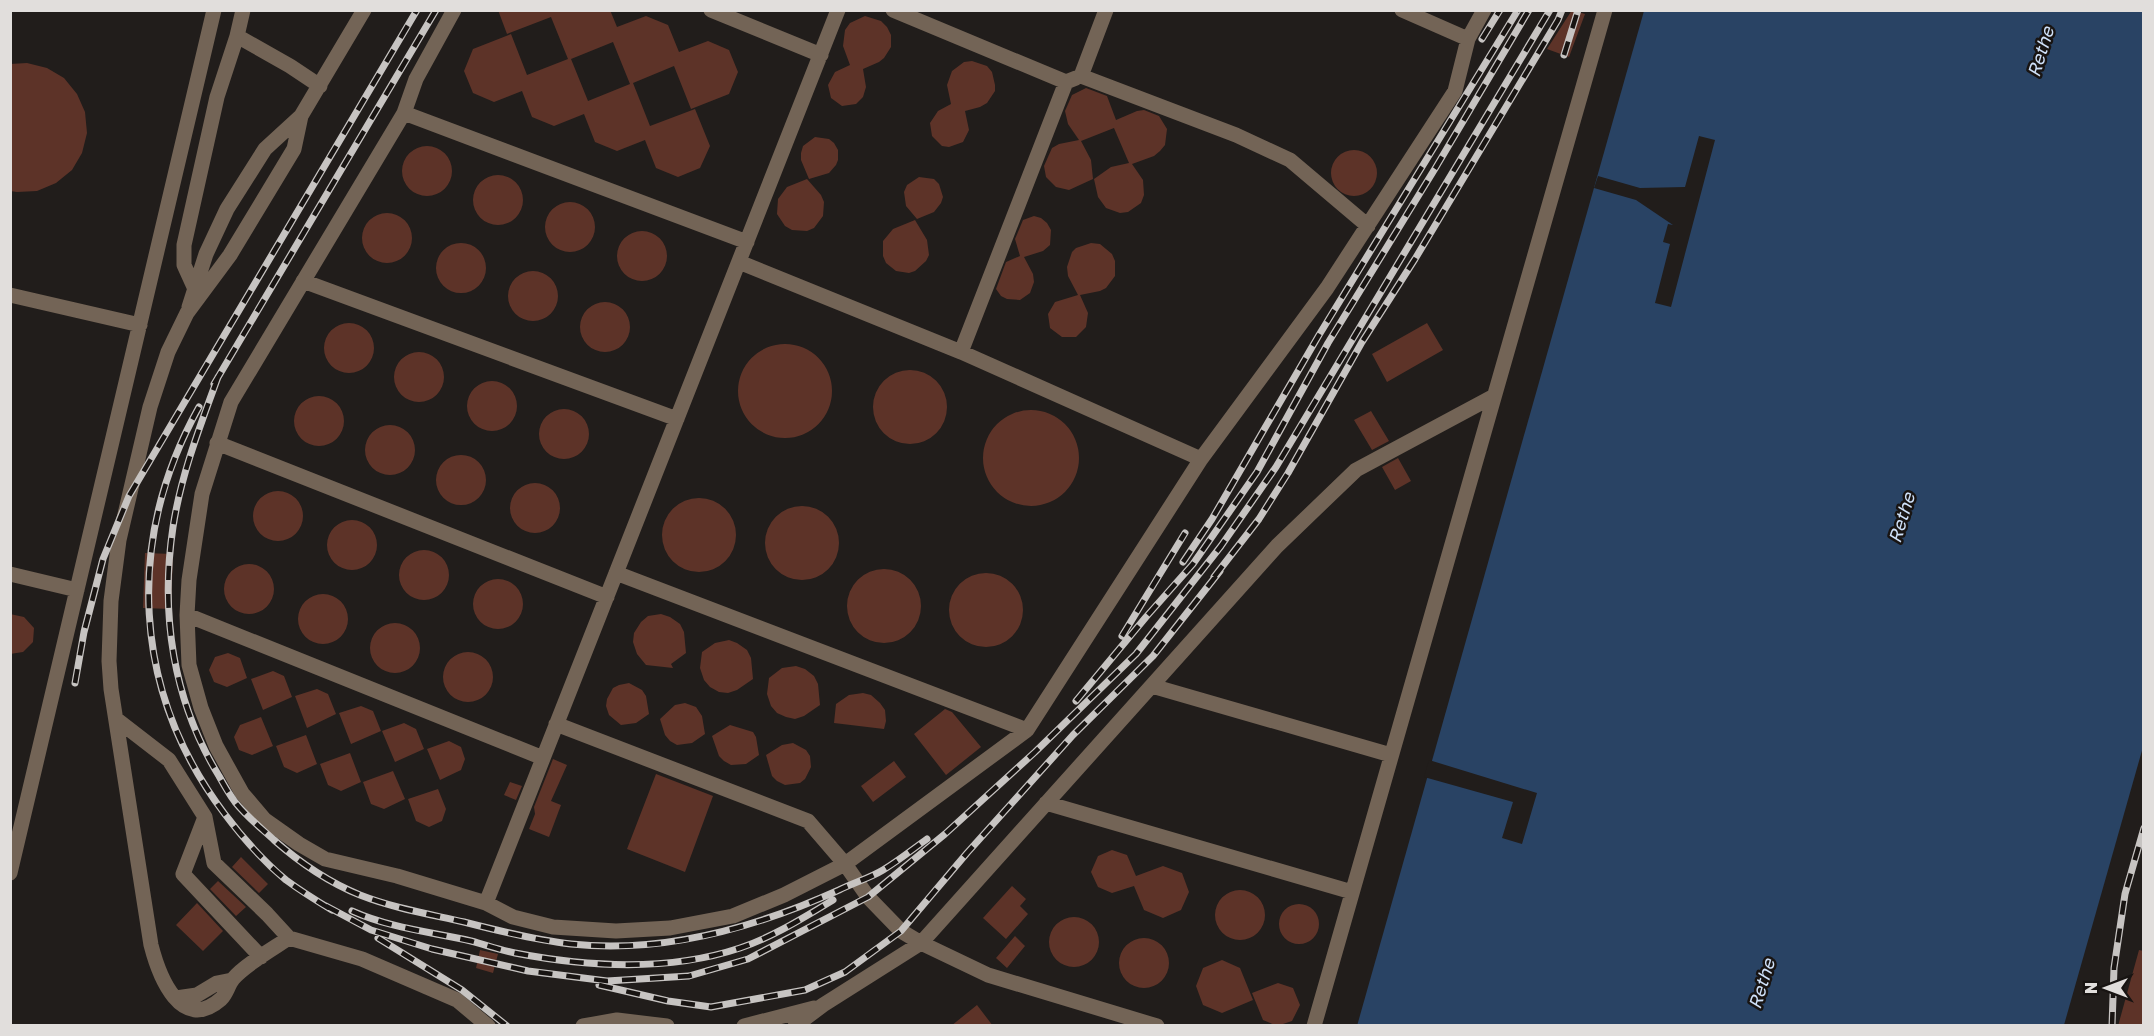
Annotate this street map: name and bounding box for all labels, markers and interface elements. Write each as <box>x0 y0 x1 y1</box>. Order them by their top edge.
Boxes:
water label: Rethe <box>2022 23 2059 79</box>
water label: Rethe <box>1883 489 1920 545</box>
water label: Rethe <box>1743 955 1780 1011</box>
north arrow <box>2076 958 2136 1018</box>
text: N <box>2081 982 2101 994</box>

